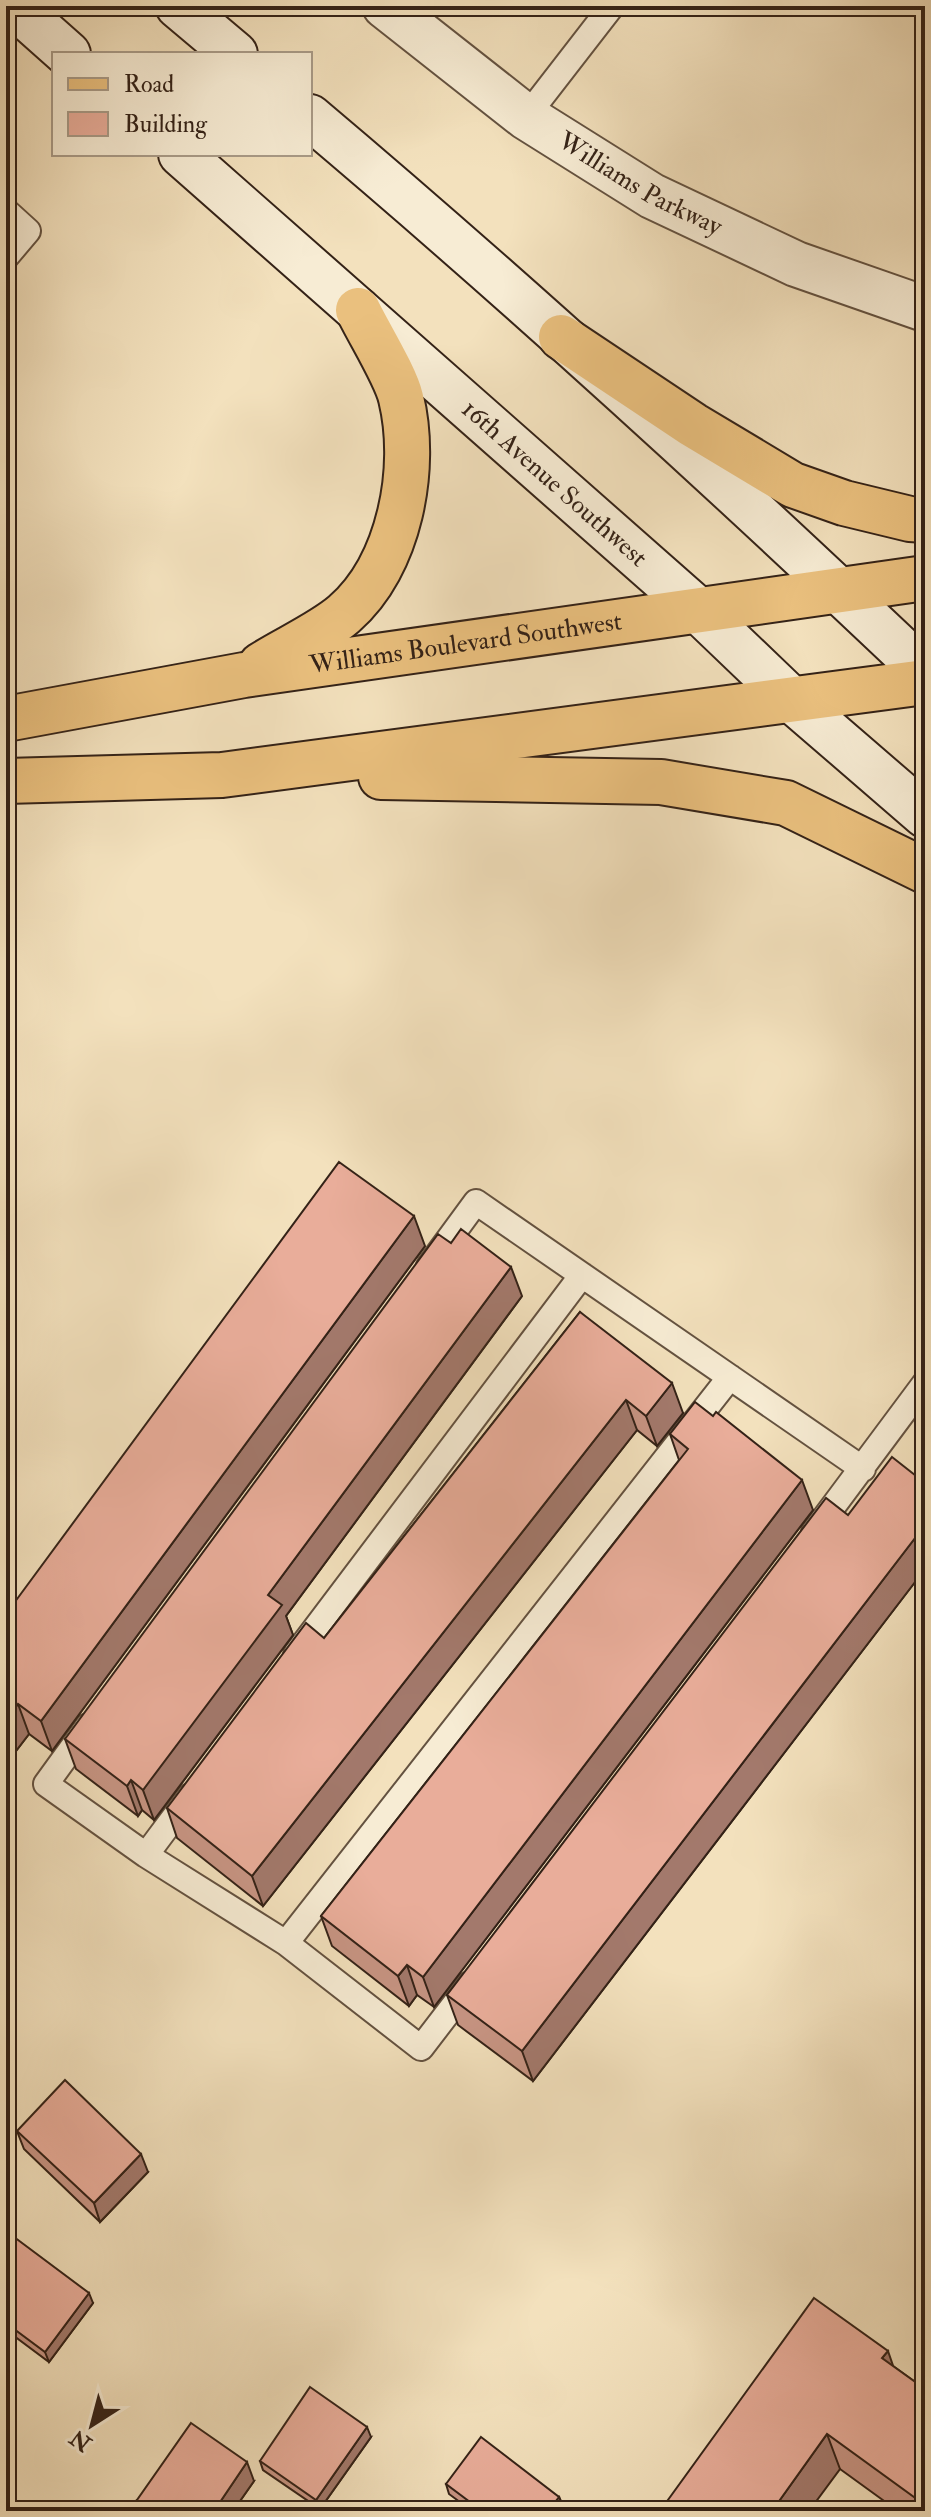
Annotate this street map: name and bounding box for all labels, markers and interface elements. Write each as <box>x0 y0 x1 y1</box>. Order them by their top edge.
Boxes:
legend <box>52 52 312 156</box>
text: Road <box>124 69 174 100</box>
text: Building <box>124 109 208 140</box>
street label: Williams Parkway <box>551 124 728 243</box>
street label: 16th Avenue Southwest <box>455 393 654 574</box>
street label: Williams Boulevard Southwest <box>306 605 624 682</box>
north arrow <box>52 2385 132 2465</box>
text: N <box>64 2423 98 2458</box>

